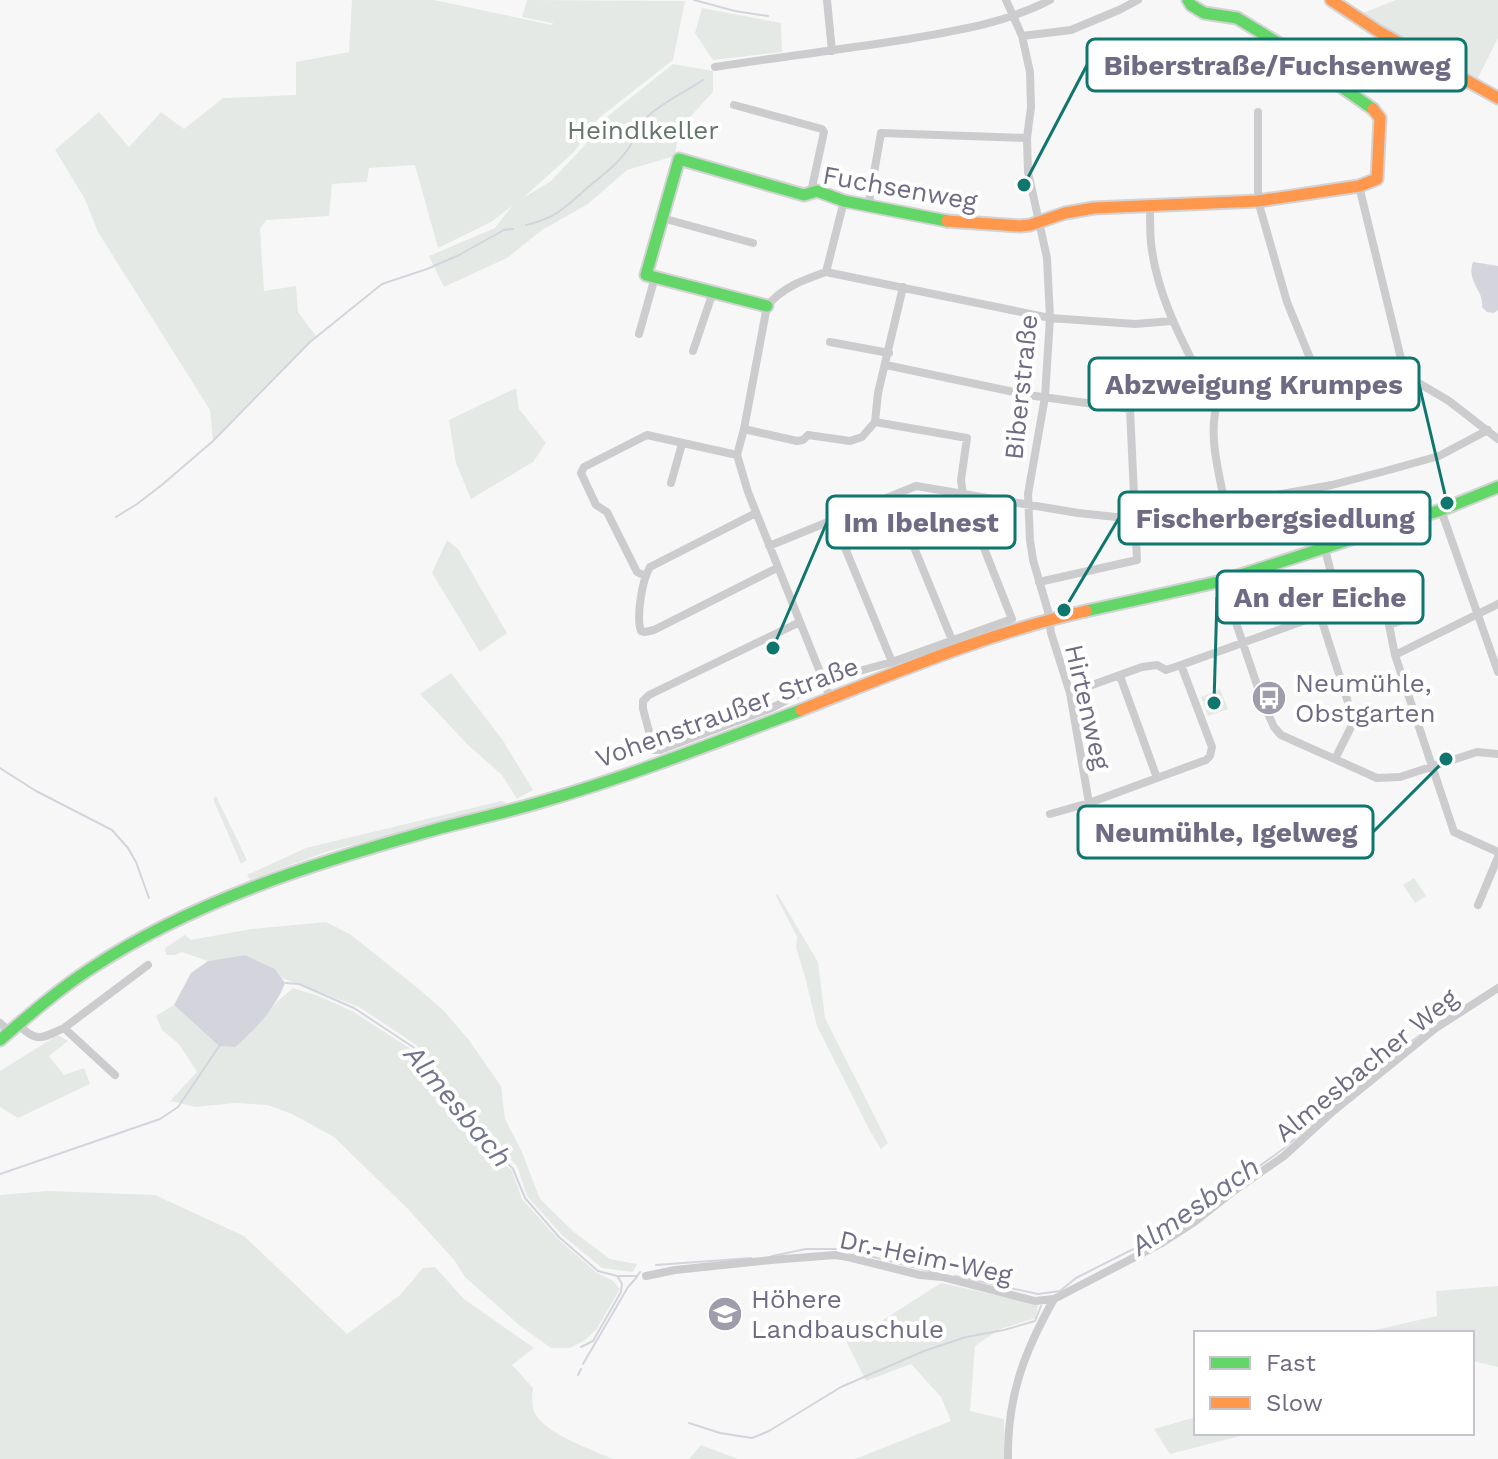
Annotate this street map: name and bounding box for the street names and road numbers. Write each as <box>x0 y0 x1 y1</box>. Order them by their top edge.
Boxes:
street label: Fuchsenweg <box>820 160 980 216</box>
street label: Biberstraße <box>998 313 1044 461</box>
street label: Hirtenweg <box>1059 641 1117 773</box>
street label: Vohenstraußer Straße <box>591 650 863 774</box>
street label: Almesbacher Weg <box>1269 982 1464 1148</box>
street label: Dr.-Heim-Weg <box>837 1224 1015 1290</box>

